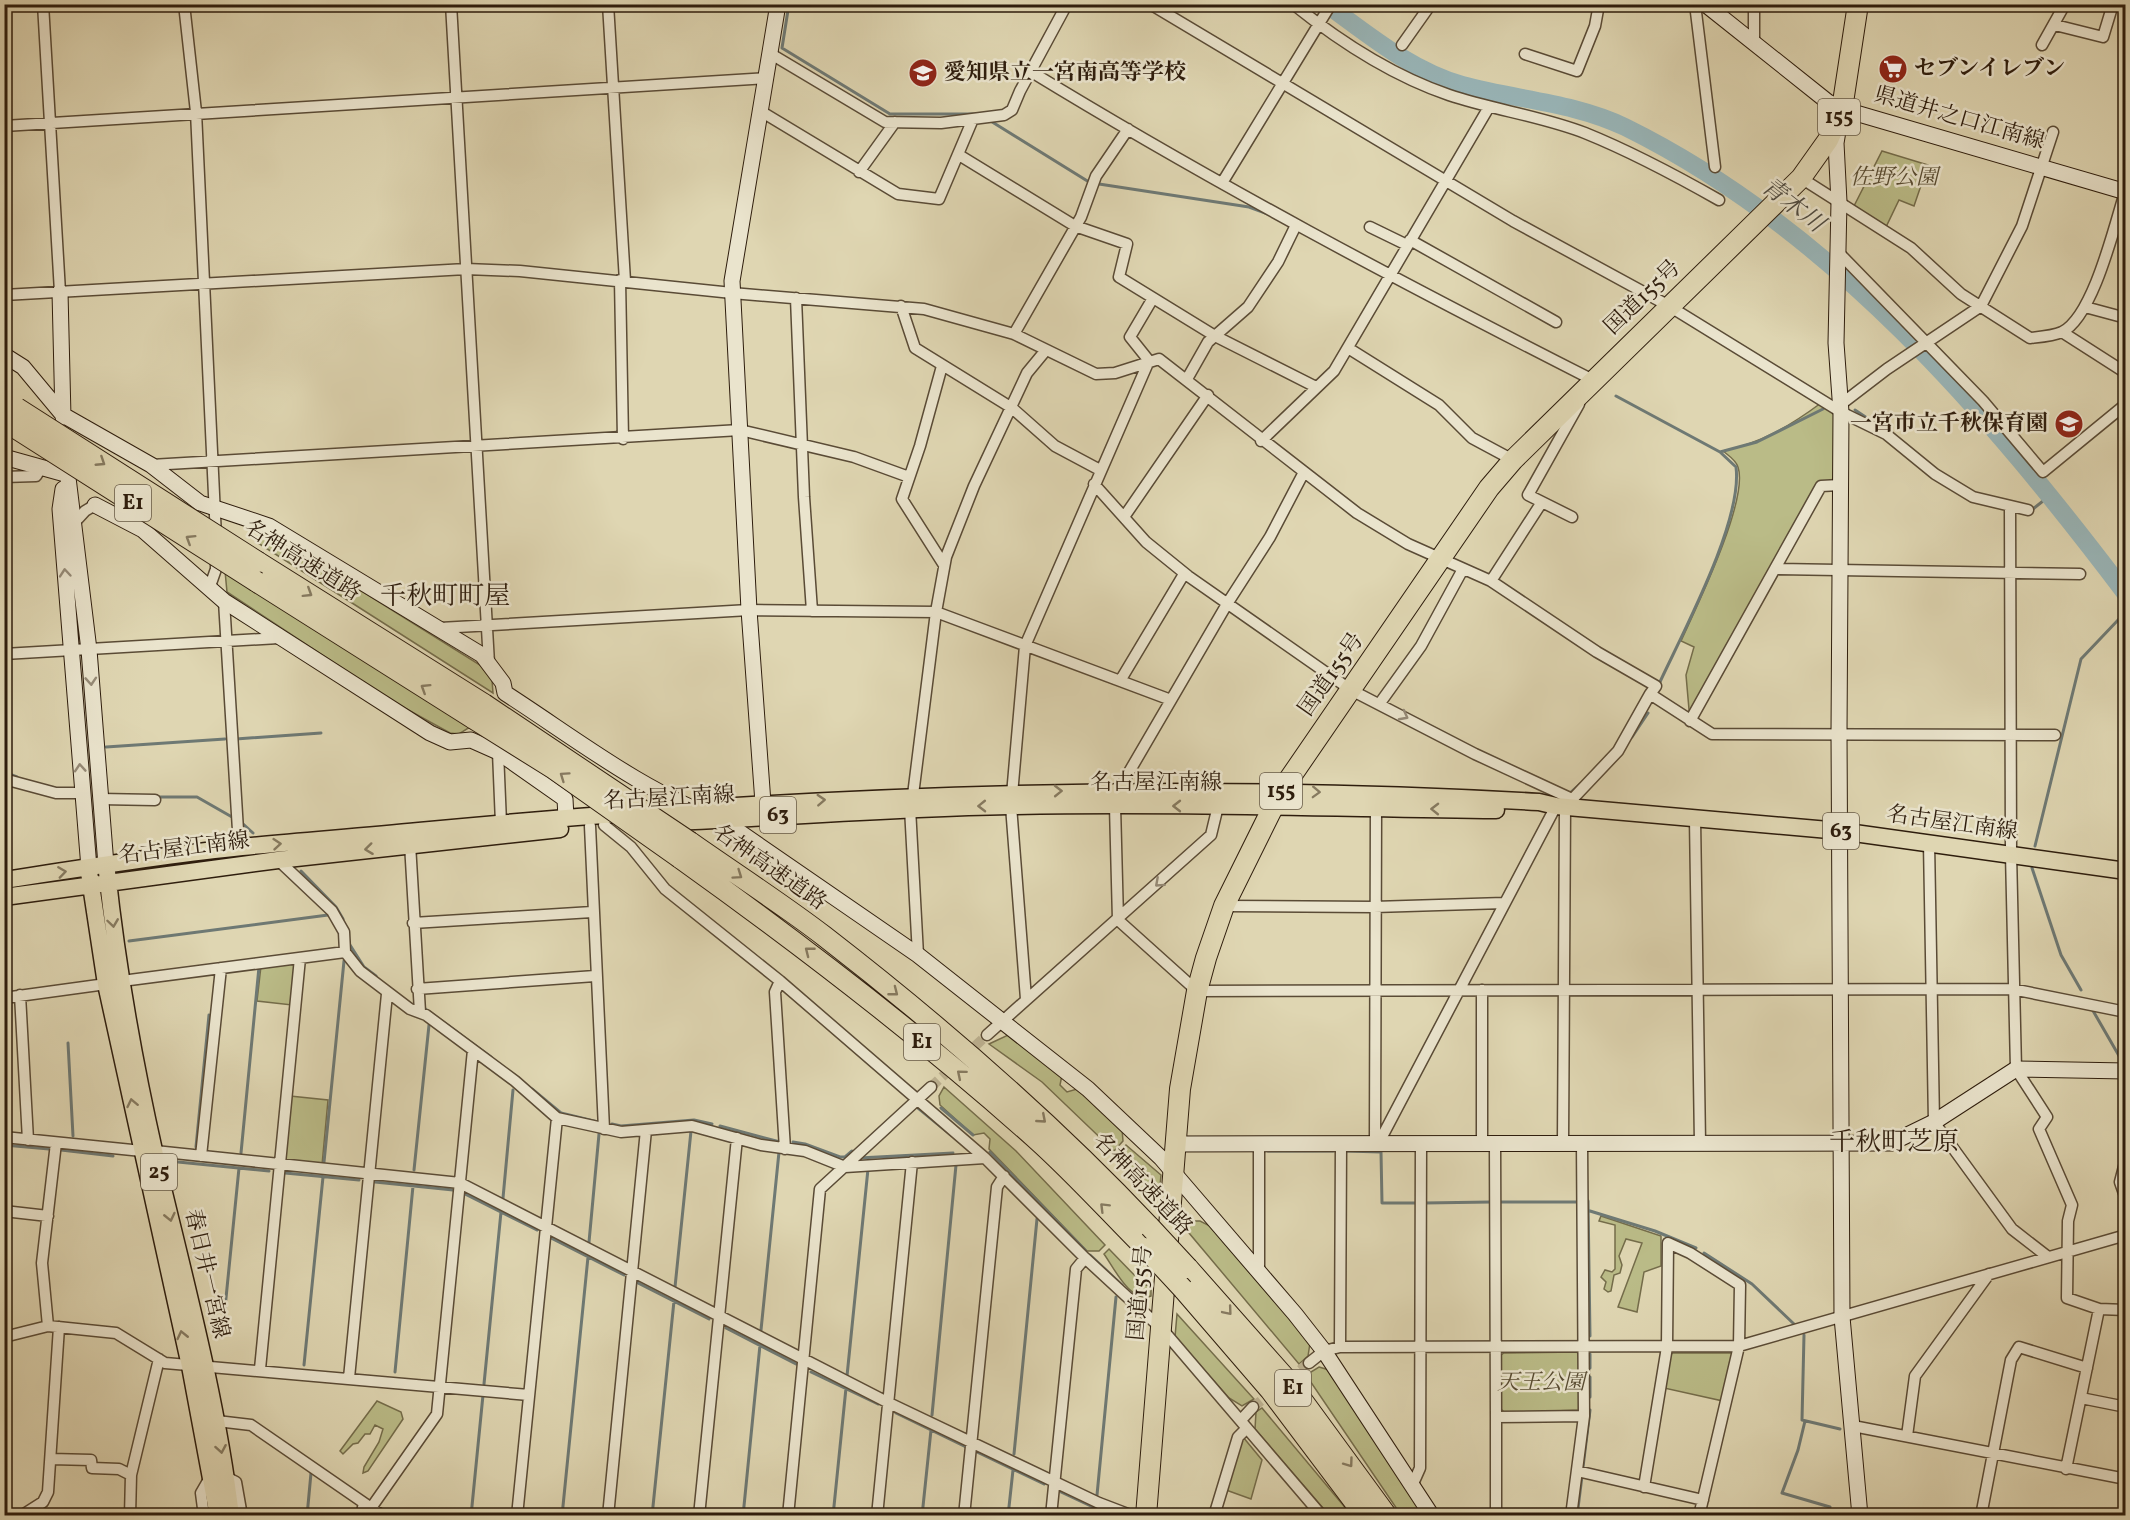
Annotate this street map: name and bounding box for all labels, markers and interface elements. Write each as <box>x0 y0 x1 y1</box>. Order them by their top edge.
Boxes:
supermarket icon: セブンイレブン <box>1877 53 1909 85</box>
place label: セブンイレブン <box>1914 54 2065 85</box>
school or university icon: 愛知県立一宮南高等学校 <box>907 57 939 89</box>
place label: 愛知県立一宮南高等学校 <box>944 58 1186 89</box>
street label: 県道井之口江南線 <box>1870 80 2048 158</box>
road number: 155 <box>1818 99 1860 135</box>
park label: 佐野公園 <box>1850 163 1941 194</box>
water label: 青木川 <box>1753 170 1833 243</box>
street label: 国道155号 <box>1598 254 1688 342</box>
school or university icon: 一宮市立千秋保育園 <box>2053 408 2085 440</box>
place label: 一宮市立千秋保育園 <box>1850 409 2048 440</box>
one-way arrow <box>95 454 105 466</box>
road number: E1 <box>115 485 151 521</box>
street label: 名神高速道路 <box>238 513 366 609</box>
one-way arrow <box>186 535 197 546</box>
one-way arrow <box>59 569 72 578</box>
district label: 千秋町町屋 <box>380 579 510 615</box>
one-way arrow <box>302 585 312 597</box>
street label: 国道155号 <box>1292 627 1372 723</box>
one-way arrow <box>84 677 97 686</box>
one-way arrow <box>421 684 432 695</box>
one-way arrow <box>1398 709 1408 720</box>
one-way arrow <box>74 763 87 772</box>
street label: 名古屋江南線 <box>1090 768 1222 799</box>
one-way arrow <box>559 772 570 783</box>
road number: 155 <box>1260 773 1302 809</box>
street label: 名古屋江南線 <box>602 780 736 818</box>
one-way arrow <box>1054 785 1063 798</box>
one-way arrow <box>1312 785 1321 798</box>
one-way arrow <box>817 794 826 807</box>
road number: 63 <box>760 797 796 833</box>
street label: 名古屋江南線 <box>1884 799 2020 849</box>
one-way arrow <box>978 800 987 813</box>
one-way arrow <box>1173 800 1182 812</box>
one-way arrow <box>1430 803 1439 816</box>
road number: 63 <box>1823 813 1859 849</box>
street label: 名神高速道路 <box>706 817 832 919</box>
street label: 名古屋江南線 <box>117 826 251 872</box>
one-way arrow <box>272 838 281 851</box>
one-way arrow <box>364 842 373 855</box>
one-way arrow <box>58 866 67 878</box>
one-way arrow <box>731 868 742 879</box>
one-way arrow <box>1155 876 1166 887</box>
one-way arrow <box>107 918 119 928</box>
one-way arrow <box>805 948 816 959</box>
one-way arrow <box>887 984 898 995</box>
road number: E1 <box>904 1024 940 1060</box>
one-way arrow <box>957 1070 968 1081</box>
one-way arrow <box>126 1098 139 1108</box>
one-way arrow <box>1035 1112 1046 1123</box>
district label: 千秋町芝原 <box>1829 1125 1959 1161</box>
street label: 名神高速道路 <box>1085 1127 1199 1243</box>
road number: 25 <box>141 1154 177 1190</box>
one-way arrow <box>1100 1203 1111 1214</box>
street label: 春日井一宮線 <box>176 1206 236 1342</box>
one-way arrow <box>163 1212 176 1222</box>
street label: 国道155号 <box>1121 1244 1161 1342</box>
one-way arrow <box>1221 1304 1232 1315</box>
one-way arrow <box>177 1330 190 1340</box>
park label: 天王公園 <box>1497 1368 1588 1399</box>
road number: E1 <box>1275 1370 1311 1406</box>
one-way arrow <box>215 1444 227 1453</box>
one-way arrow <box>1342 1457 1353 1468</box>

